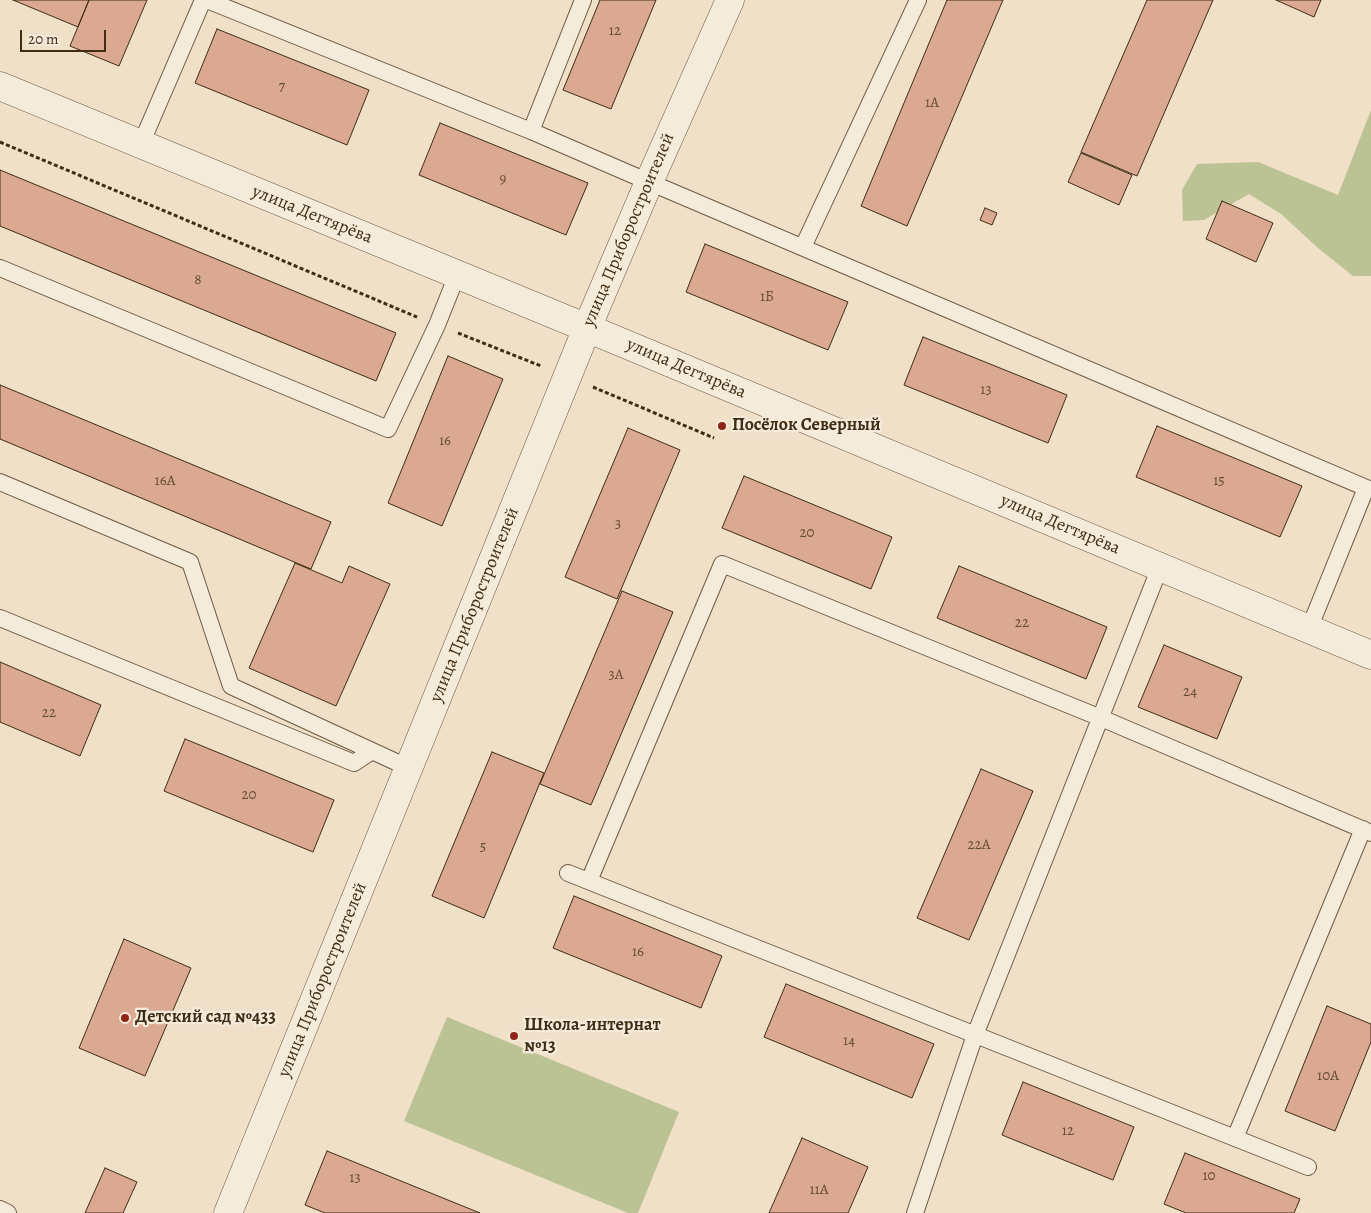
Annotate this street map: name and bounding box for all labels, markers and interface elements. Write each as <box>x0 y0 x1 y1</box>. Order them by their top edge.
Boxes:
scale bar <box>22 20 109 52</box>
house number: 12 <box>609 22 621 40</box>
text: 20 m <box>28 29 59 49</box>
house number: 7 <box>279 78 285 96</box>
house number: 1А <box>925 94 939 112</box>
street label: улица Приборостроителей <box>578 130 680 330</box>
house number: 9 <box>500 170 506 188</box>
street label: улица Дегтярёва <box>249 181 375 249</box>
house number: 8 <box>194 271 202 289</box>
house number: 1Б <box>760 288 774 306</box>
street label: улица Дегтярёва <box>623 334 749 404</box>
house number: 13 <box>980 381 992 399</box>
place label: Посёлок Северный <box>732 415 881 437</box>
marker: Посёлок Северный <box>716 420 728 432</box>
house number: 16 <box>439 432 451 450</box>
house number: 16А <box>155 472 175 490</box>
house number: 15 <box>1213 472 1225 490</box>
street label: улица Дегтярёва <box>997 490 1123 560</box>
street label: улица Приборостроителей <box>426 504 524 706</box>
house number: 3 <box>615 515 621 533</box>
house number: 20 <box>799 524 815 542</box>
house number: 22 <box>1015 614 1029 632</box>
house number: 3А <box>609 666 623 684</box>
house number: 24 <box>1183 683 1197 701</box>
house number: 22 <box>42 704 56 722</box>
house number: 20 <box>241 786 257 804</box>
house number: 22А <box>967 836 991 854</box>
house number: 5 <box>480 838 486 856</box>
street label: улица Приборостроителей <box>274 879 372 1081</box>
house number: 16 <box>632 943 644 961</box>
place label: Детский сад №433 <box>135 1007 276 1029</box>
marker: Детский сад №433 <box>119 1012 131 1024</box>
place label: Школа-интернат №13 <box>524 1015 661 1058</box>
marker: Школа-интернат №13 <box>508 1030 520 1042</box>
house number: 14 <box>843 1032 855 1050</box>
house number: 10А <box>1317 1067 1339 1085</box>
house number: 12 <box>1062 1122 1074 1140</box>
house number: 10 <box>1202 1167 1216 1185</box>
house number: 13 <box>349 1169 361 1187</box>
house number: 11А <box>809 1181 829 1199</box>

